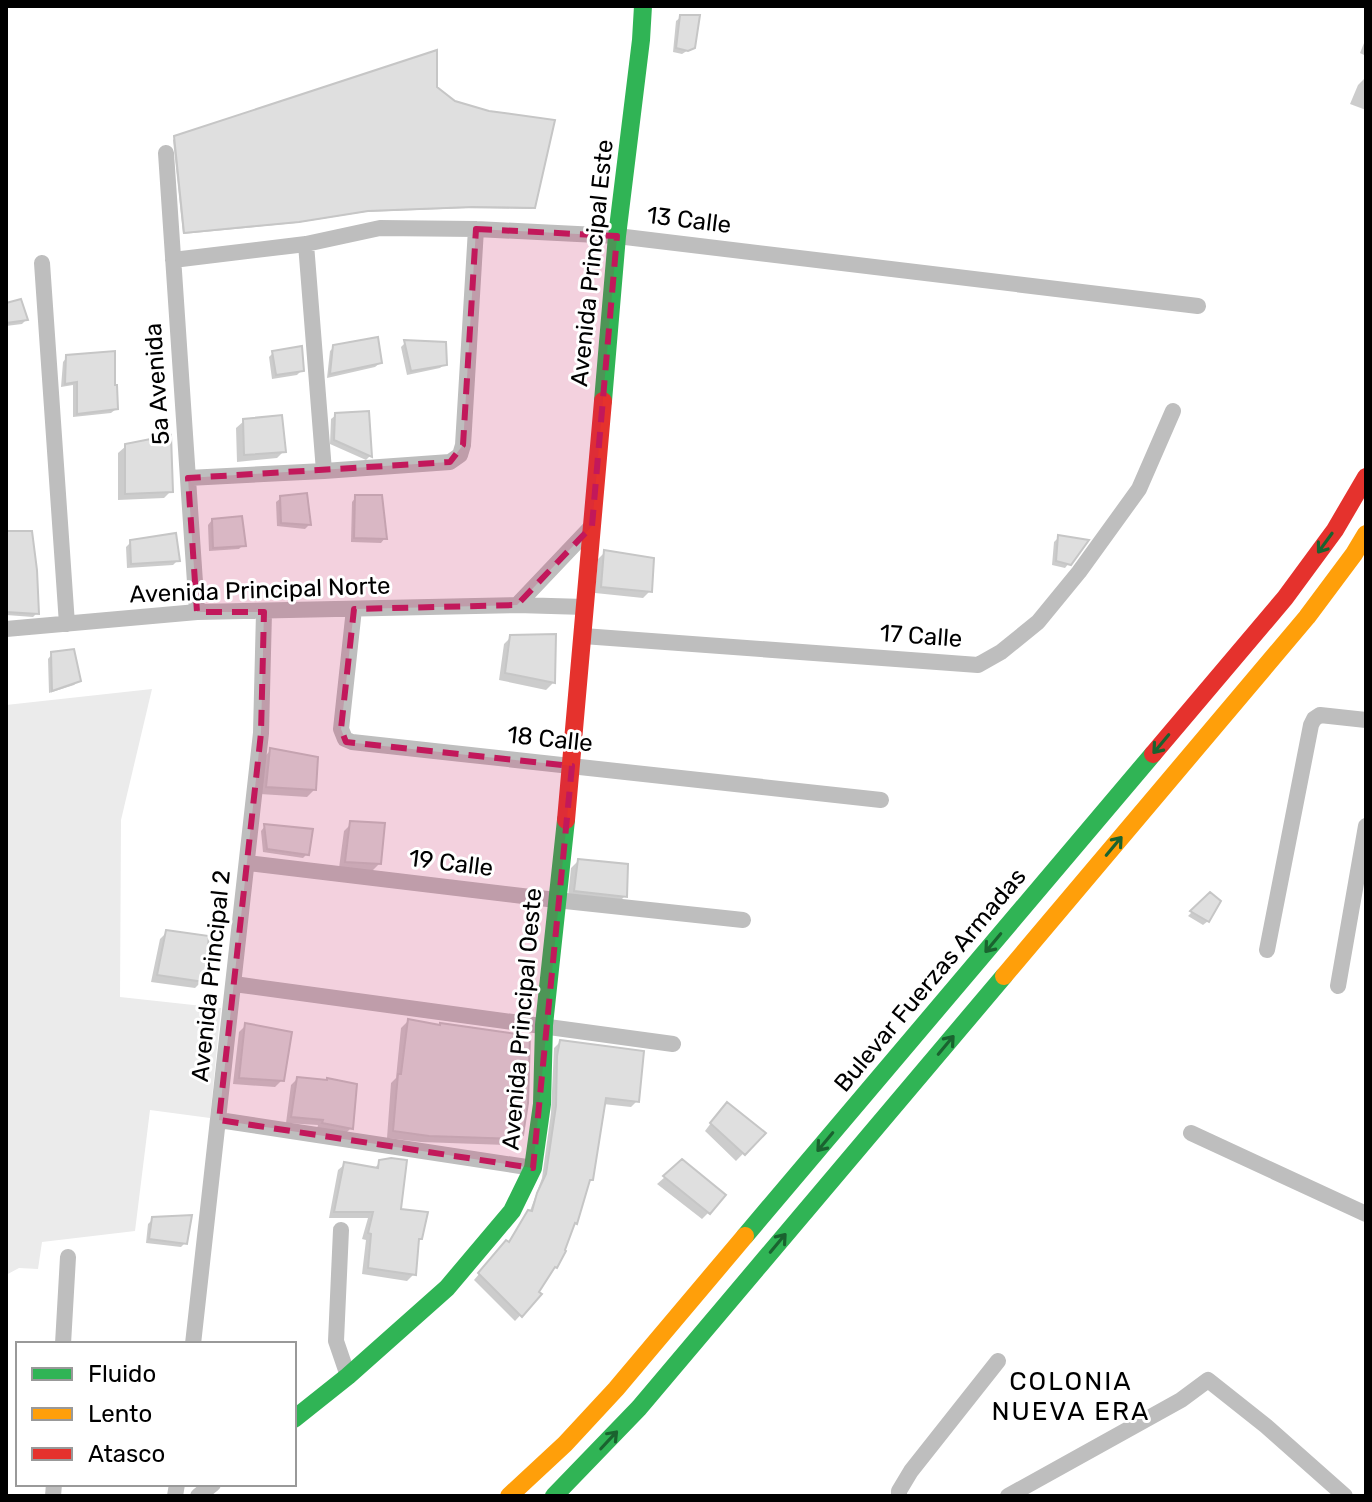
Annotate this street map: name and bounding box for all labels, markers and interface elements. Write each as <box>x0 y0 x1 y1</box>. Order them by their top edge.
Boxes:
street label: Avenida Principal Este <box>565 138 619 388</box>
street label: 13 Calle <box>645 201 733 239</box>
street label: 5a Avenida <box>139 322 175 446</box>
one-way arrow <box>1317 532 1334 553</box>
street label: Avenida Principal Norte <box>129 571 391 609</box>
street label: 17 Calle <box>879 619 963 653</box>
street label: 18 Calle <box>506 721 594 757</box>
one-way arrow <box>1152 734 1170 754</box>
one-way arrow <box>1105 836 1123 857</box>
street label: 19 Calle <box>407 844 495 882</box>
street label: Bulevar Fuerzas Armadas <box>828 863 1032 1097</box>
street label: Avenida Principal 2 <box>186 869 236 1083</box>
street label: Avenida Principal Oeste <box>497 887 547 1151</box>
one-way arrow <box>984 932 1002 953</box>
one-way arrow <box>937 1035 955 1055</box>
one-way arrow <box>816 1131 834 1151</box>
one-way arrow <box>769 1233 787 1254</box>
legend <box>16 1342 296 1486</box>
text: Fluido <box>88 1360 156 1388</box>
district label: COLONIA NUEVA ERA <box>992 1366 1150 1427</box>
text: Lento <box>88 1400 152 1428</box>
one-way arrow <box>599 1431 617 1451</box>
text: Atasco <box>88 1440 165 1468</box>

